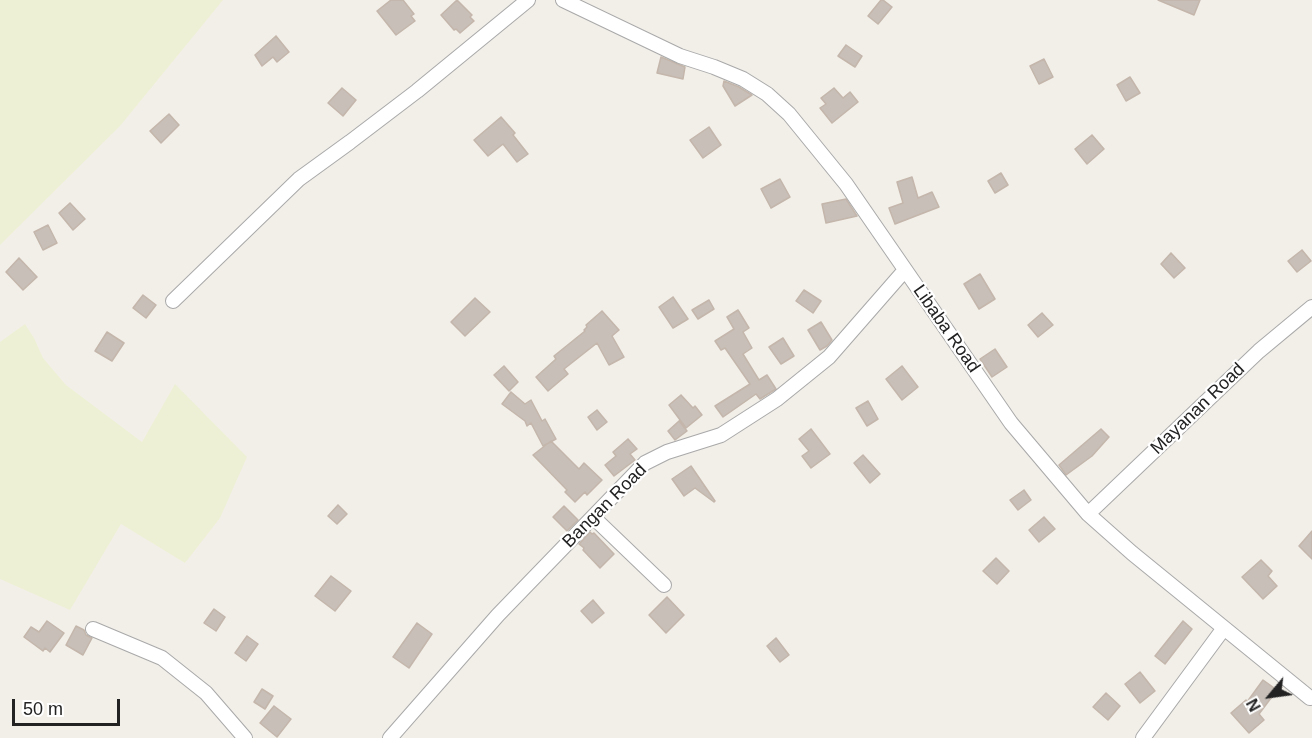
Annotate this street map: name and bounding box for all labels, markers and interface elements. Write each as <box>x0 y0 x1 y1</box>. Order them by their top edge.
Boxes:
street label: Libaba Road <box>908 281 984 377</box>
street label: Mayanan Road <box>1147 359 1249 459</box>
street label: Bangan Road <box>558 459 652 553</box>
north arrow <box>1240 666 1300 726</box>
scale bar <box>15 687 123 725</box>
text: N <box>1244 696 1264 714</box>
text: 50 m <box>23 699 63 719</box>

